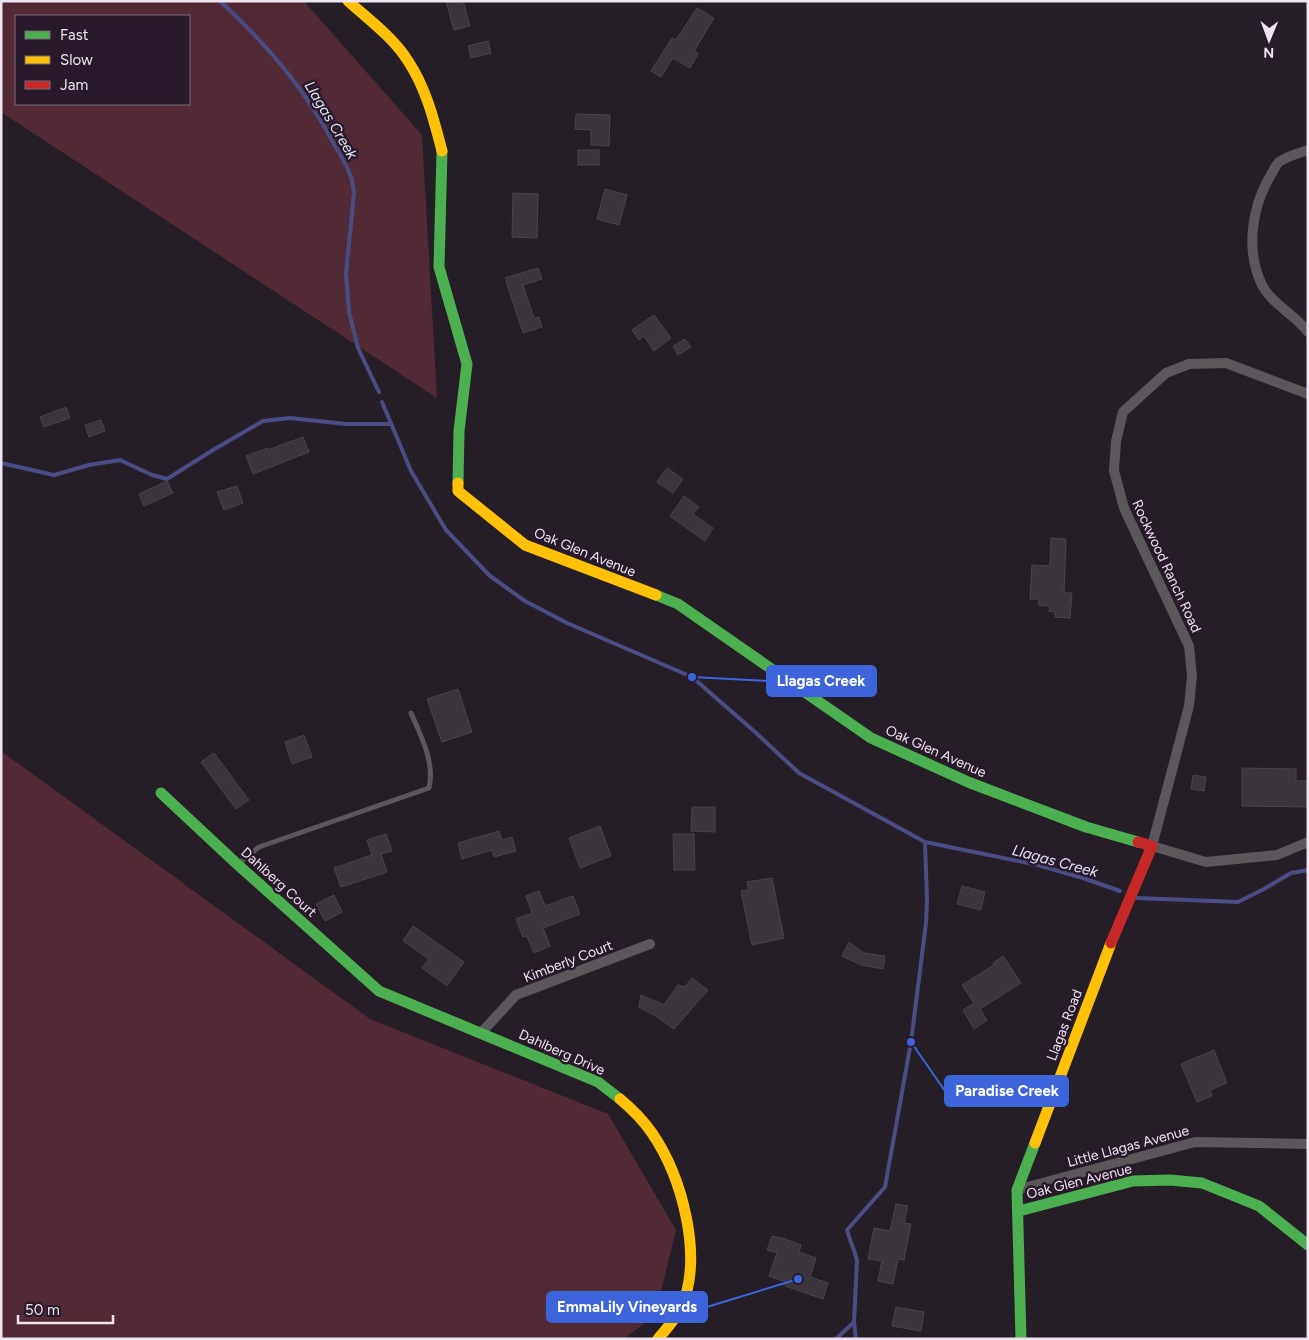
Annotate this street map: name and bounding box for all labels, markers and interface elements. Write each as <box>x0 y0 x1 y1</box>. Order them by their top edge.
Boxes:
legend <box>15 15 190 105</box>
north arrow <box>1244 15 1294 65</box>
text: Fast <box>60 26 89 44</box>
text: N <box>1263 44 1274 61</box>
text: Slow <box>60 51 93 69</box>
text: Jam <box>60 76 88 94</box>
water label: Llagas Creek <box>301 78 362 163</box>
street label: Rockwood Ranch Road <box>1128 497 1205 635</box>
street label: Oak Glen Avenue <box>531 524 638 581</box>
callout: Llagas Creek <box>767 666 876 696</box>
text: Llagas Creek <box>777 672 865 690</box>
street label: Oak Glen Avenue <box>883 722 989 781</box>
water label: Llagas Creek <box>1010 841 1100 881</box>
street label: Dahlberg Court <box>237 844 320 921</box>
street label: Kimberly Court <box>521 937 615 986</box>
street label: Llagas Road <box>1043 987 1086 1063</box>
street label: Dahlberg Drive <box>516 1026 608 1079</box>
callout: Paradise Creek <box>945 1076 1068 1106</box>
text: Paradise Creek <box>955 1082 1059 1100</box>
street label: Little Llagas Avenue <box>1065 1122 1191 1171</box>
street label: Oak Glen Avenue <box>1025 1160 1134 1203</box>
scale bar <box>18 1292 112 1324</box>
callout: EmmaLily Vineyards <box>547 1292 707 1322</box>
text: EmmaLily Vineyards <box>557 1298 697 1316</box>
text: 50 m <box>25 1301 60 1319</box>

